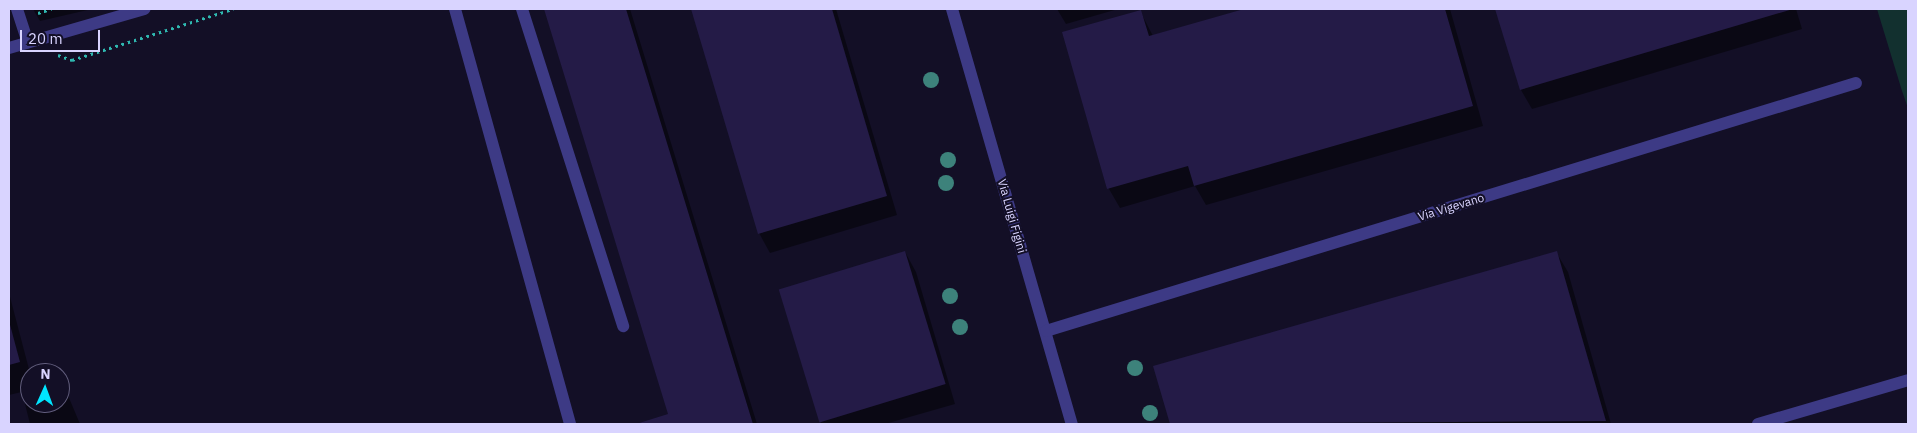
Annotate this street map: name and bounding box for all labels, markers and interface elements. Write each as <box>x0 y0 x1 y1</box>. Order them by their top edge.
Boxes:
scale bar <box>22 20 102 52</box>
text: 20 m <box>28 29 63 48</box>
street label: Via Luigi Figini <box>995 177 1029 255</box>
street label: Via Vigevano <box>1416 190 1486 224</box>
north arrow <box>20 363 70 413</box>
text: N <box>40 365 51 383</box>

